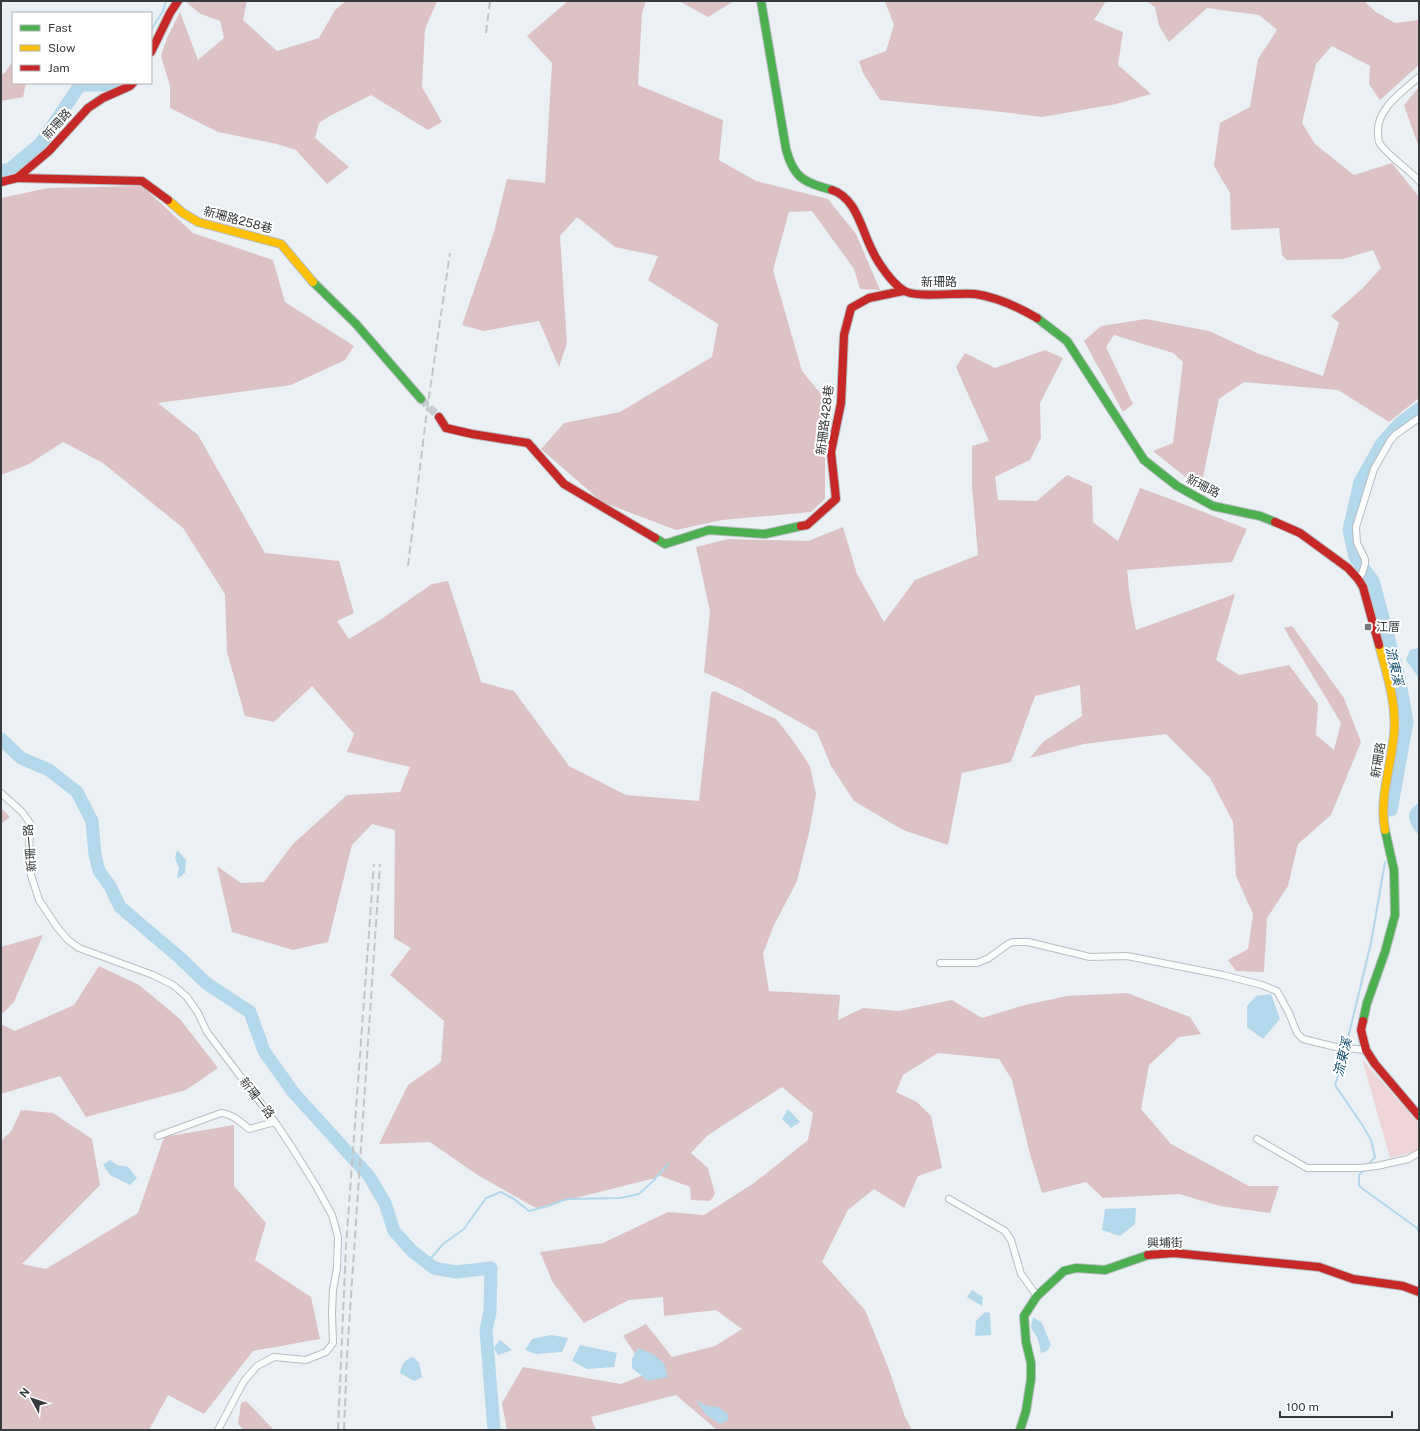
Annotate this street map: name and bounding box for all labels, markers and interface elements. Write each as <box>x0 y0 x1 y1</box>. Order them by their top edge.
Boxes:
legend <box>12 12 152 84</box>
text: Fast <box>48 21 73 35</box>
text: Slow <box>48 41 76 55</box>
text: Jam <box>48 61 70 75</box>
street label: 新珊路 <box>40 106 74 142</box>
street label: 新珊路258巷 <box>202 204 274 236</box>
street label: 新珊路 <box>921 275 957 289</box>
street label: 新珊路428巷 <box>814 384 836 456</box>
street label: 新珊路 <box>1184 472 1222 500</box>
place label: 江厝 <box>1376 620 1400 634</box>
marker: 江厝 <box>1363 622 1373 632</box>
water label: 流東溪 <box>1383 645 1407 689</box>
street label: 新珊路 <box>1368 741 1388 779</box>
street label: 新珊一路 <box>21 823 39 873</box>
water label: 流東溪 <box>1330 1034 1355 1078</box>
street label: 新珊一路 <box>237 1075 277 1121</box>
street label: 興埔街 <box>1147 1236 1183 1250</box>
north arrow <box>12 1379 52 1419</box>
text: N <box>17 1385 32 1400</box>
scale bar <box>1280 1393 1392 1419</box>
text: 100 m <box>1286 1400 1319 1414</box>

